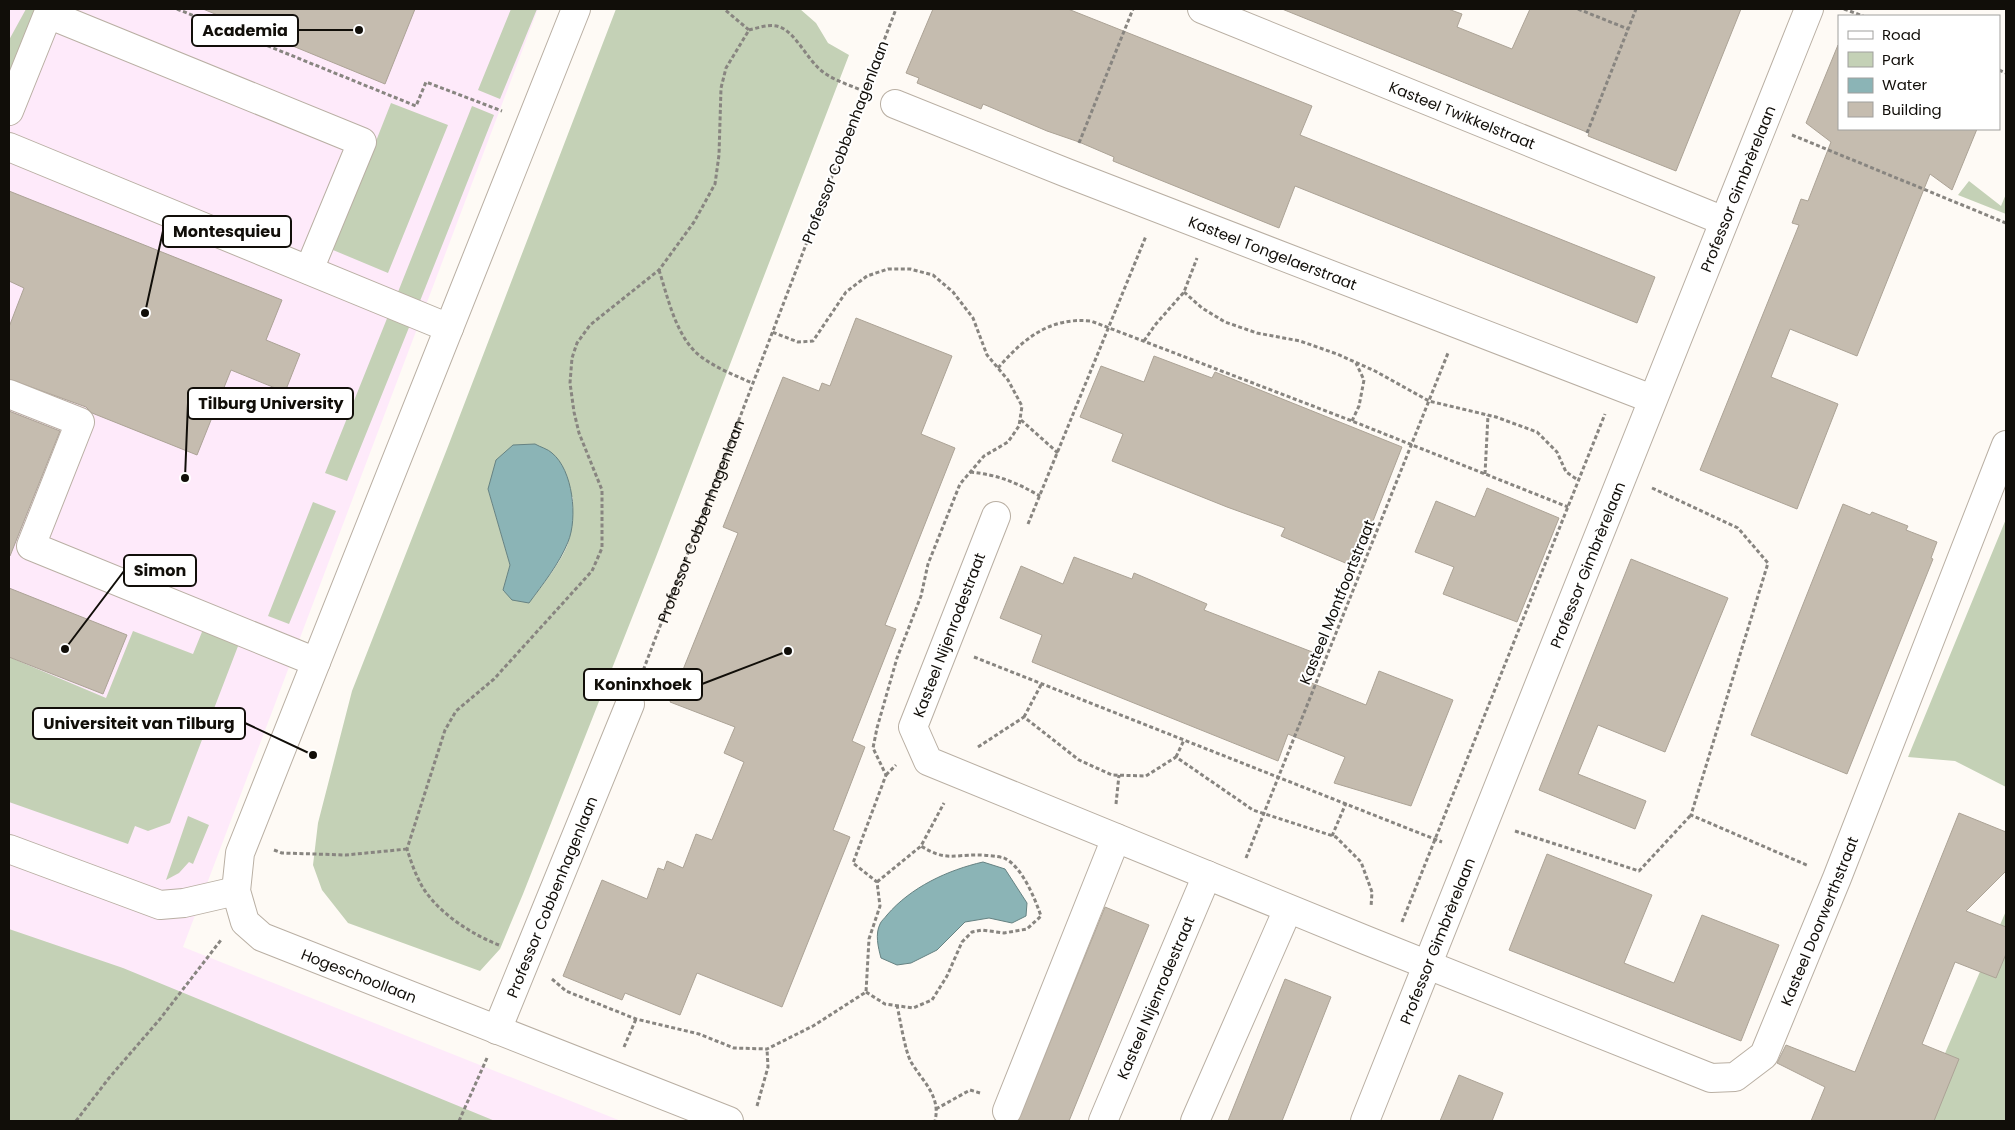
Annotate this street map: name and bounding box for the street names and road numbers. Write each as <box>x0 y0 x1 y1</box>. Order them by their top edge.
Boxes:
street label: Professor Cobbenhagenlaan <box>797 38 893 246</box>
street label: Kasteel Twikkelstraat <box>1386 76 1539 154</box>
street label: Professor Gimbrèrelaan <box>1695 102 1780 275</box>
street label: Kasteel Tongelaerstraat <box>1186 210 1360 295</box>
street label: Professor Cobbenhagenlaan <box>652 416 749 626</box>
street label: Professor Gimbrèrelaan <box>1544 478 1630 651</box>
street label: Kasteel Montfoortstraat <box>1294 516 1380 688</box>
street label: Kasteel Nijenrodestraat <box>908 550 990 720</box>
street label: Professor Cobbenhagenlaan <box>501 793 602 1001</box>
street label: Kasteel Doorwerthstraat <box>1775 833 1863 1009</box>
street label: Professor Gimbrèrelaan <box>1394 855 1480 1027</box>
street label: Kasteel Nijenrodestraat <box>1111 913 1199 1082</box>
street label: Hogeschoollaan <box>298 943 420 1008</box>

